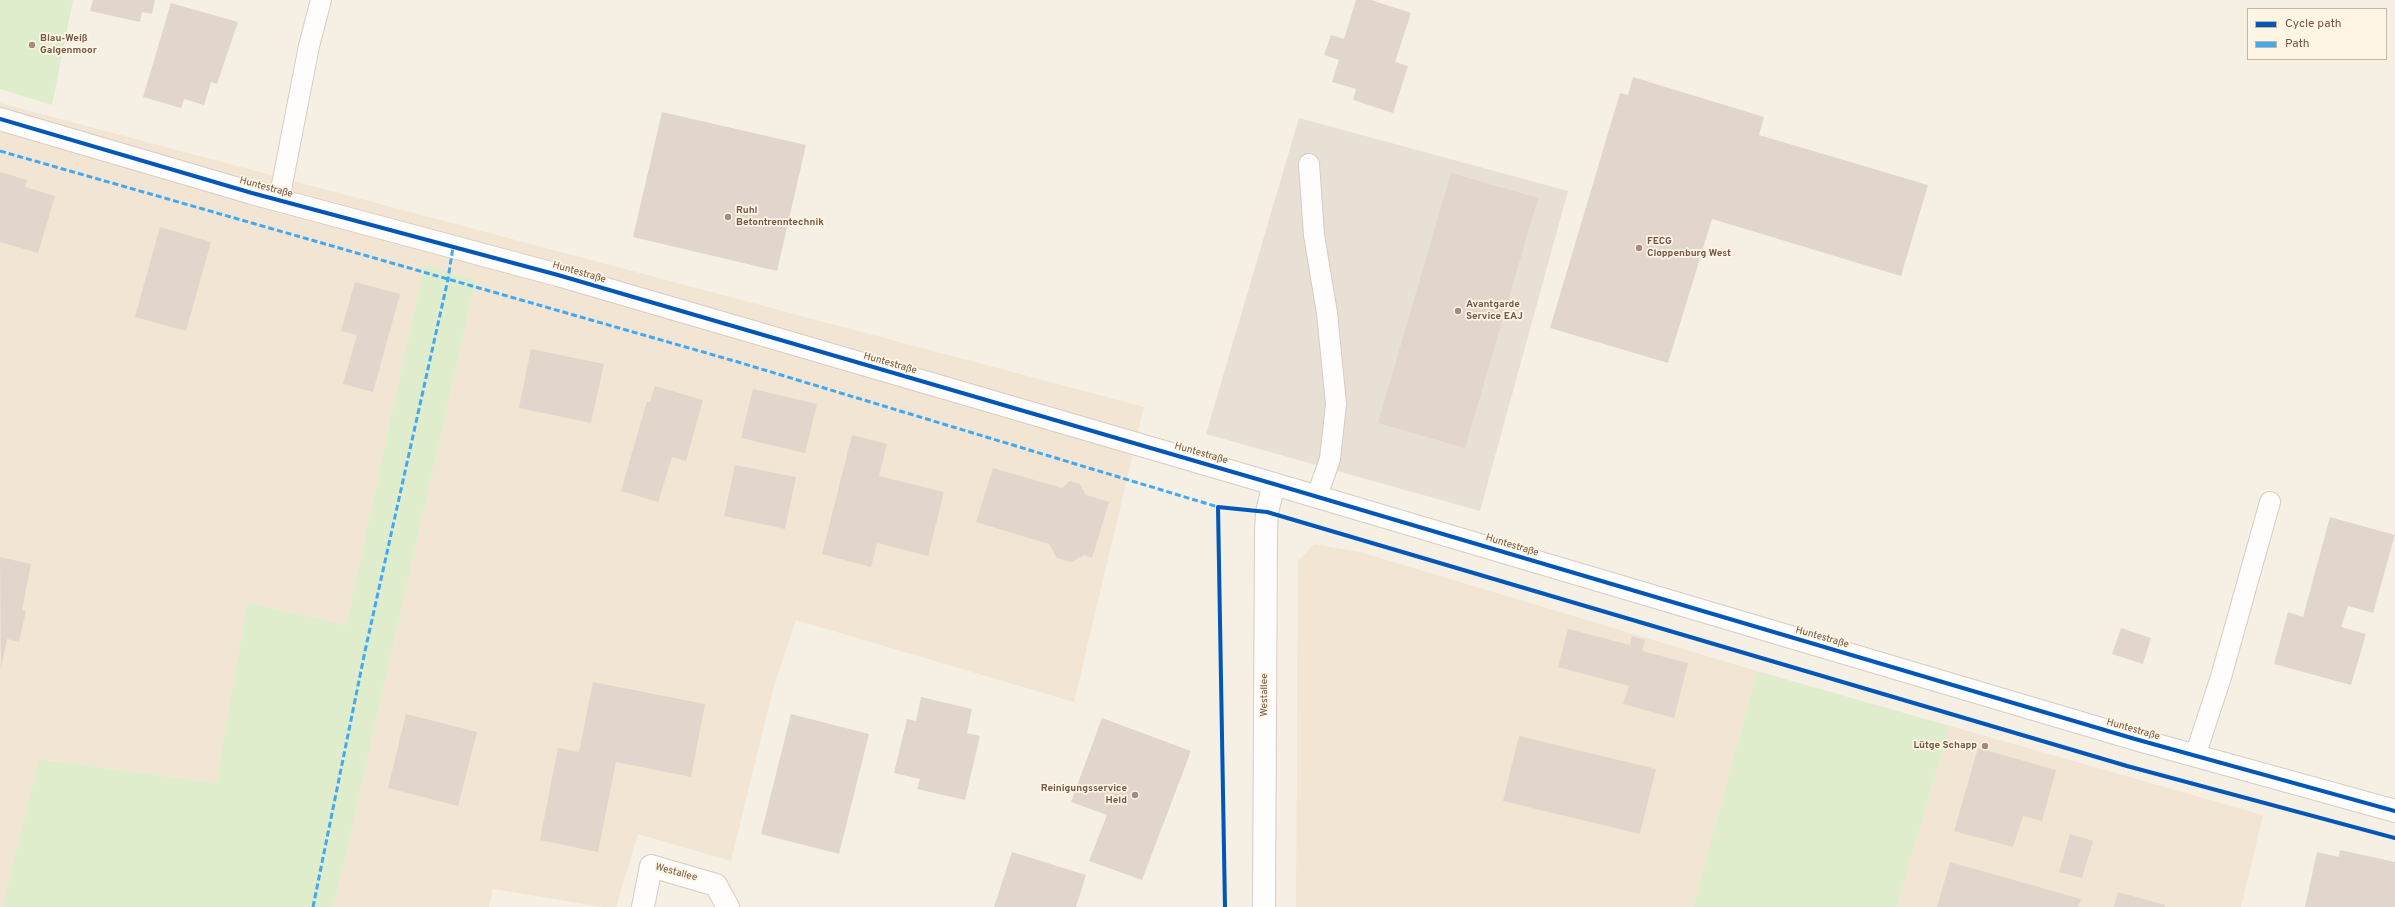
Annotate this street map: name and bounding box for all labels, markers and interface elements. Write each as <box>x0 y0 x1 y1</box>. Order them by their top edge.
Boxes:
legend <box>2247 8 2387 60</box>
text: Cycle path <box>2285 16 2342 32</box>
place label: Blau-Weiß Galgenmoor <box>40 33 97 56</box>
text: Path <box>2285 36 2310 52</box>
marker: Blau-Weiß Galgenmoor <box>27 40 37 50</box>
street label: Huntestraße <box>238 175 294 201</box>
place label: Ruhl Betontrenntechnik <box>736 205 824 228</box>
marker: Ruhl Betontrenntechnik <box>723 212 733 222</box>
place label: FECG Cloppenburg West <box>1647 236 1731 260</box>
marker: FECG Cloppenburg West <box>1634 243 1644 253</box>
street label: Huntestraße <box>551 260 607 286</box>
place label: Avantgarde Service EAJ <box>1466 299 1523 322</box>
marker: Avantgarde Service EAJ <box>1453 306 1463 316</box>
street label: Huntestraße <box>862 351 918 377</box>
street label: Huntestraße <box>1173 441 1229 467</box>
street label: Huntestraße <box>1484 532 1540 560</box>
street label: Huntestraße <box>1794 625 1850 651</box>
street label: Westallee <box>1259 673 1271 717</box>
street label: Huntestraße <box>2105 717 2161 743</box>
place label: Lütge Schapp <box>1913 740 1977 752</box>
marker: Lütge Schapp <box>1980 741 1990 751</box>
place label: Reinigungsservice Held <box>1041 783 1127 806</box>
marker: Reinigungsservice Held <box>1130 790 1140 800</box>
street label: Westallee <box>654 862 698 884</box>

